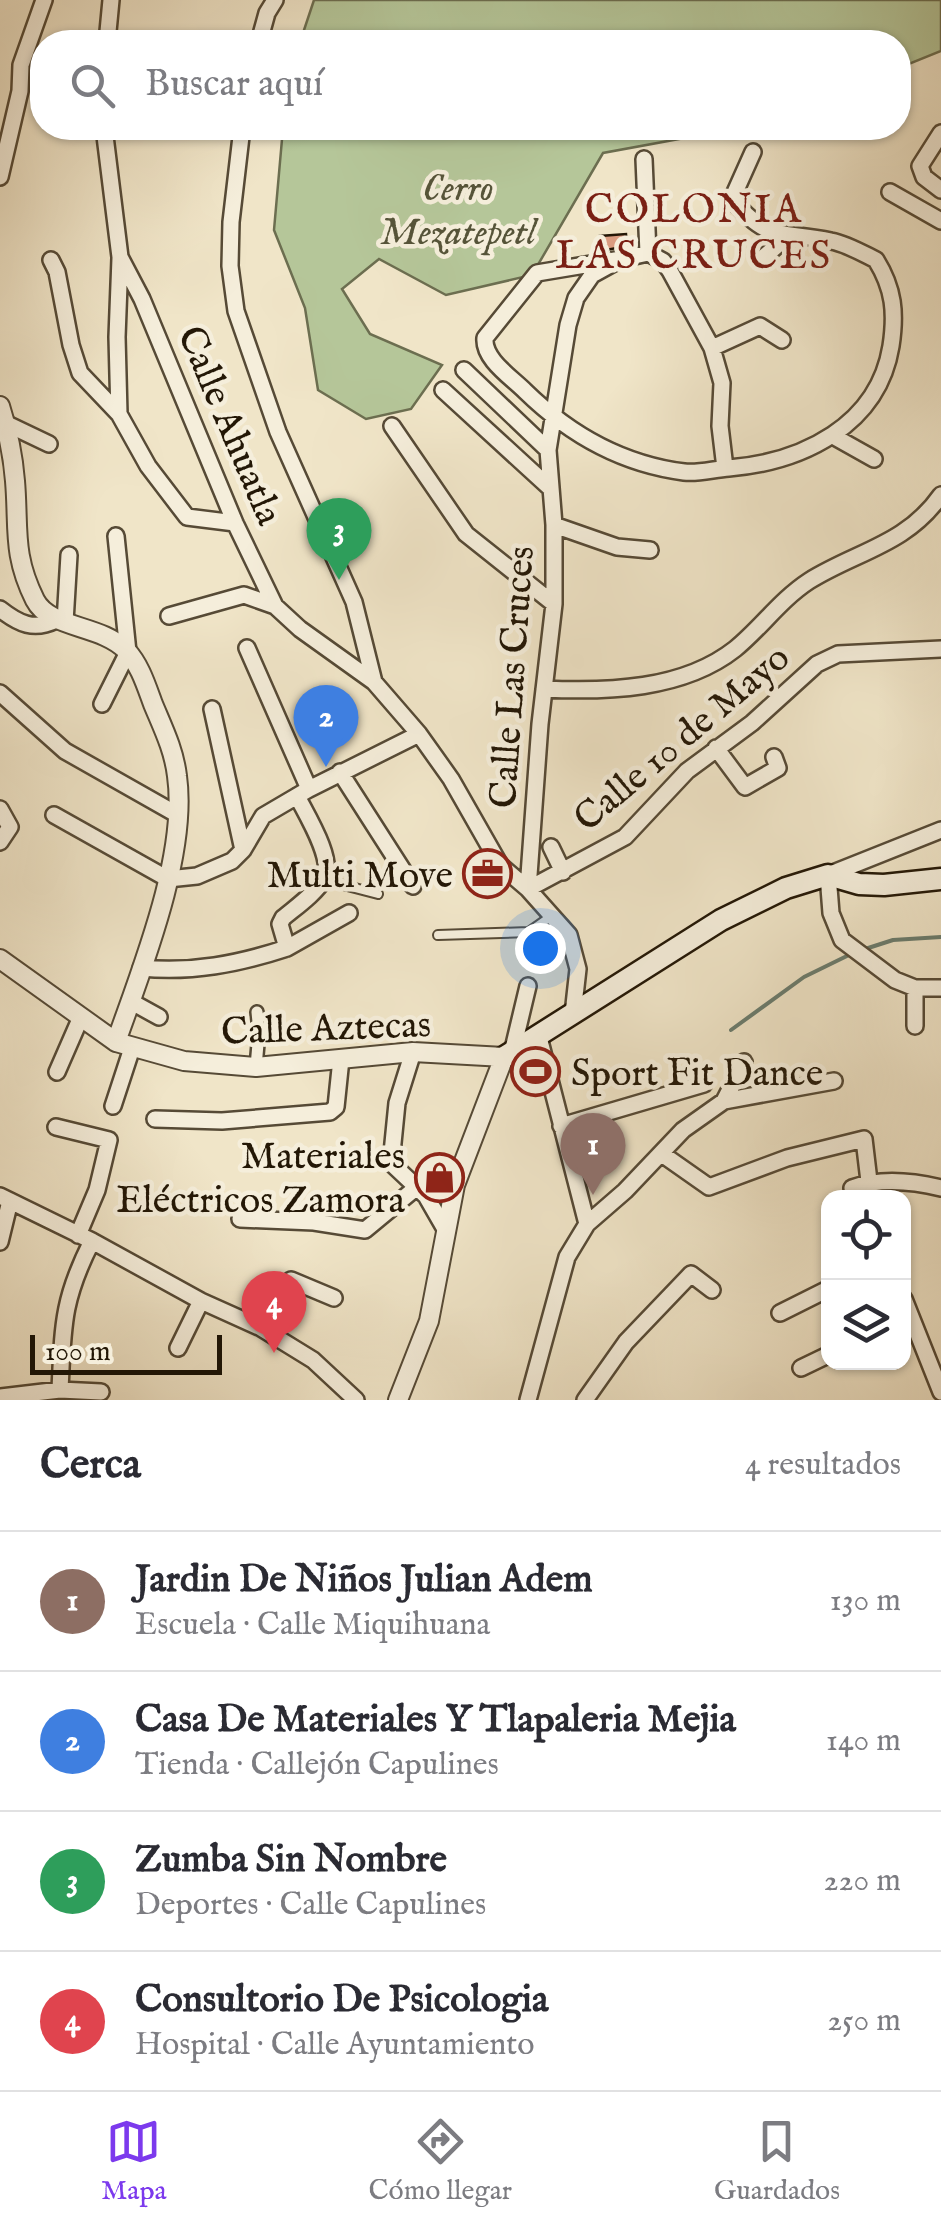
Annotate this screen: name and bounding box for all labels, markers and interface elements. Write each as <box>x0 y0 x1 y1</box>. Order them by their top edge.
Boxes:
search box <box>30 30 911 140</box>
icon: search <box>65 58 120 113</box>
text: Buscar aquí <box>145 61 323 109</box>
park label: Cerro Mezatepetl <box>380 166 539 258</box>
district label: COLONIA LAS CRUCES <box>555 186 833 283</box>
street label: Calle Ahuatla <box>165 319 292 533</box>
pin: 3 <box>306 498 372 580</box>
street label: Calle Las Cruces <box>481 544 547 810</box>
street label: Calle 10 de Mayo <box>565 635 801 844</box>
pin: 2 <box>294 684 358 767</box>
office icon: Multi Move <box>462 848 514 900</box>
place label: Multi Move <box>267 853 453 901</box>
your location <box>515 923 566 974</box>
street label: Calle Aztecas <box>220 1002 432 1058</box>
sports icon: Sport Fit Dance <box>510 1046 562 1098</box>
place label: Sport Fit Dance <box>571 1051 823 1099</box>
pin: 1 <box>560 1112 626 1195</box>
place label: Materiales Eléctricos Zamora <box>116 1134 406 1226</box>
shop icon: Materiales Eléctricos Zamora <box>414 1151 466 1203</box>
map controls <box>821 1190 911 1370</box>
button: locate <box>821 1190 911 1280</box>
pin: 4 <box>242 1270 306 1353</box>
button: layers <box>821 1280 911 1370</box>
scale bar <box>30 1330 222 1374</box>
text: 100 m <box>45 1335 111 1370</box>
text: Cerca <box>40 1439 141 1492</box>
text: 4 resultados <box>745 1445 901 1486</box>
text: Jardin De Niños Julian Adem <box>135 1557 593 1605</box>
text: 1 <box>67 1581 78 1622</box>
text: 130 m <box>830 1581 901 1622</box>
text: Escuela · Calle Miquihuana <box>135 1605 490 1646</box>
text: Casa De Materiales Y Tlapaleria Mejia <box>135 1697 736 1745</box>
text: 2 <box>65 1721 80 1762</box>
text: 140 m <box>826 1721 901 1762</box>
text: Tienda · Callejón Capulines <box>135 1745 499 1786</box>
text: Zumba Sin Nombre <box>135 1837 447 1885</box>
text: 3 <box>67 1861 78 1902</box>
text: 220 m <box>824 1861 901 1902</box>
text: Deportes · Calle Capulines <box>135 1885 486 1926</box>
text: Consultorio De Psicologia <box>135 1977 548 2025</box>
text: 4 <box>65 2001 80 2042</box>
text: 250 m <box>827 2001 901 2042</box>
text: Hospital · Calle Ayuntamiento <box>135 2025 534 2066</box>
tab: Mapa <box>101 2114 167 2209</box>
tab: Cómo llegar <box>369 2114 512 2209</box>
tab: Guardados <box>714 2114 840 2209</box>

